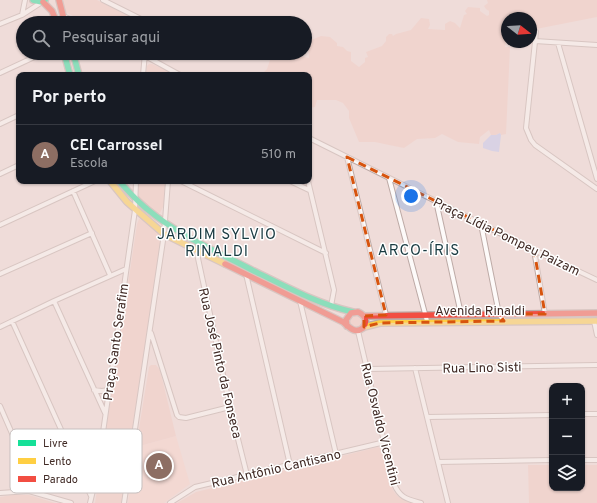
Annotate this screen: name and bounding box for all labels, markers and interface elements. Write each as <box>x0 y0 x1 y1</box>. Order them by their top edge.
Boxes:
north arrow <box>501 12 537 48</box>
search box <box>16 16 312 60</box>
icon: search <box>30 27 52 49</box>
text: Pesquisar aqui <box>62 29 160 48</box>
text: Por perto <box>32 87 106 109</box>
text: CEI Carrossel <box>70 137 163 156</box>
text: A <box>40 147 50 163</box>
text: 510 m <box>261 147 296 163</box>
text: Escola <box>70 156 108 172</box>
your location <box>401 186 421 206</box>
street label: Praça Lídia Pompeu Paizam <box>430 195 582 280</box>
district label: JARDIM SYLVIO RINALDI <box>157 226 277 262</box>
district label: ARCO-ÍRIS <box>378 241 460 261</box>
street label: Praça Santo Serafim <box>101 283 133 402</box>
street label: Rua José Pinto da Fonseca <box>194 287 244 440</box>
street label: Avenida Rinaldi <box>435 304 525 320</box>
street label: Rua Lino Sisti <box>442 360 522 378</box>
street label: Rua Osvaldo Vicentini <box>356 362 402 487</box>
map controls <box>549 383 585 491</box>
button: + <box>549 383 585 419</box>
button: − <box>549 419 585 455</box>
legend <box>10 429 142 493</box>
text: Livre <box>43 437 68 451</box>
street label: Rua Antônio Cantisano <box>210 447 343 493</box>
pin: A <box>146 451 172 481</box>
text: Lento <box>43 455 71 469</box>
button: layers <box>549 455 585 491</box>
text: Parado <box>43 473 78 487</box>

